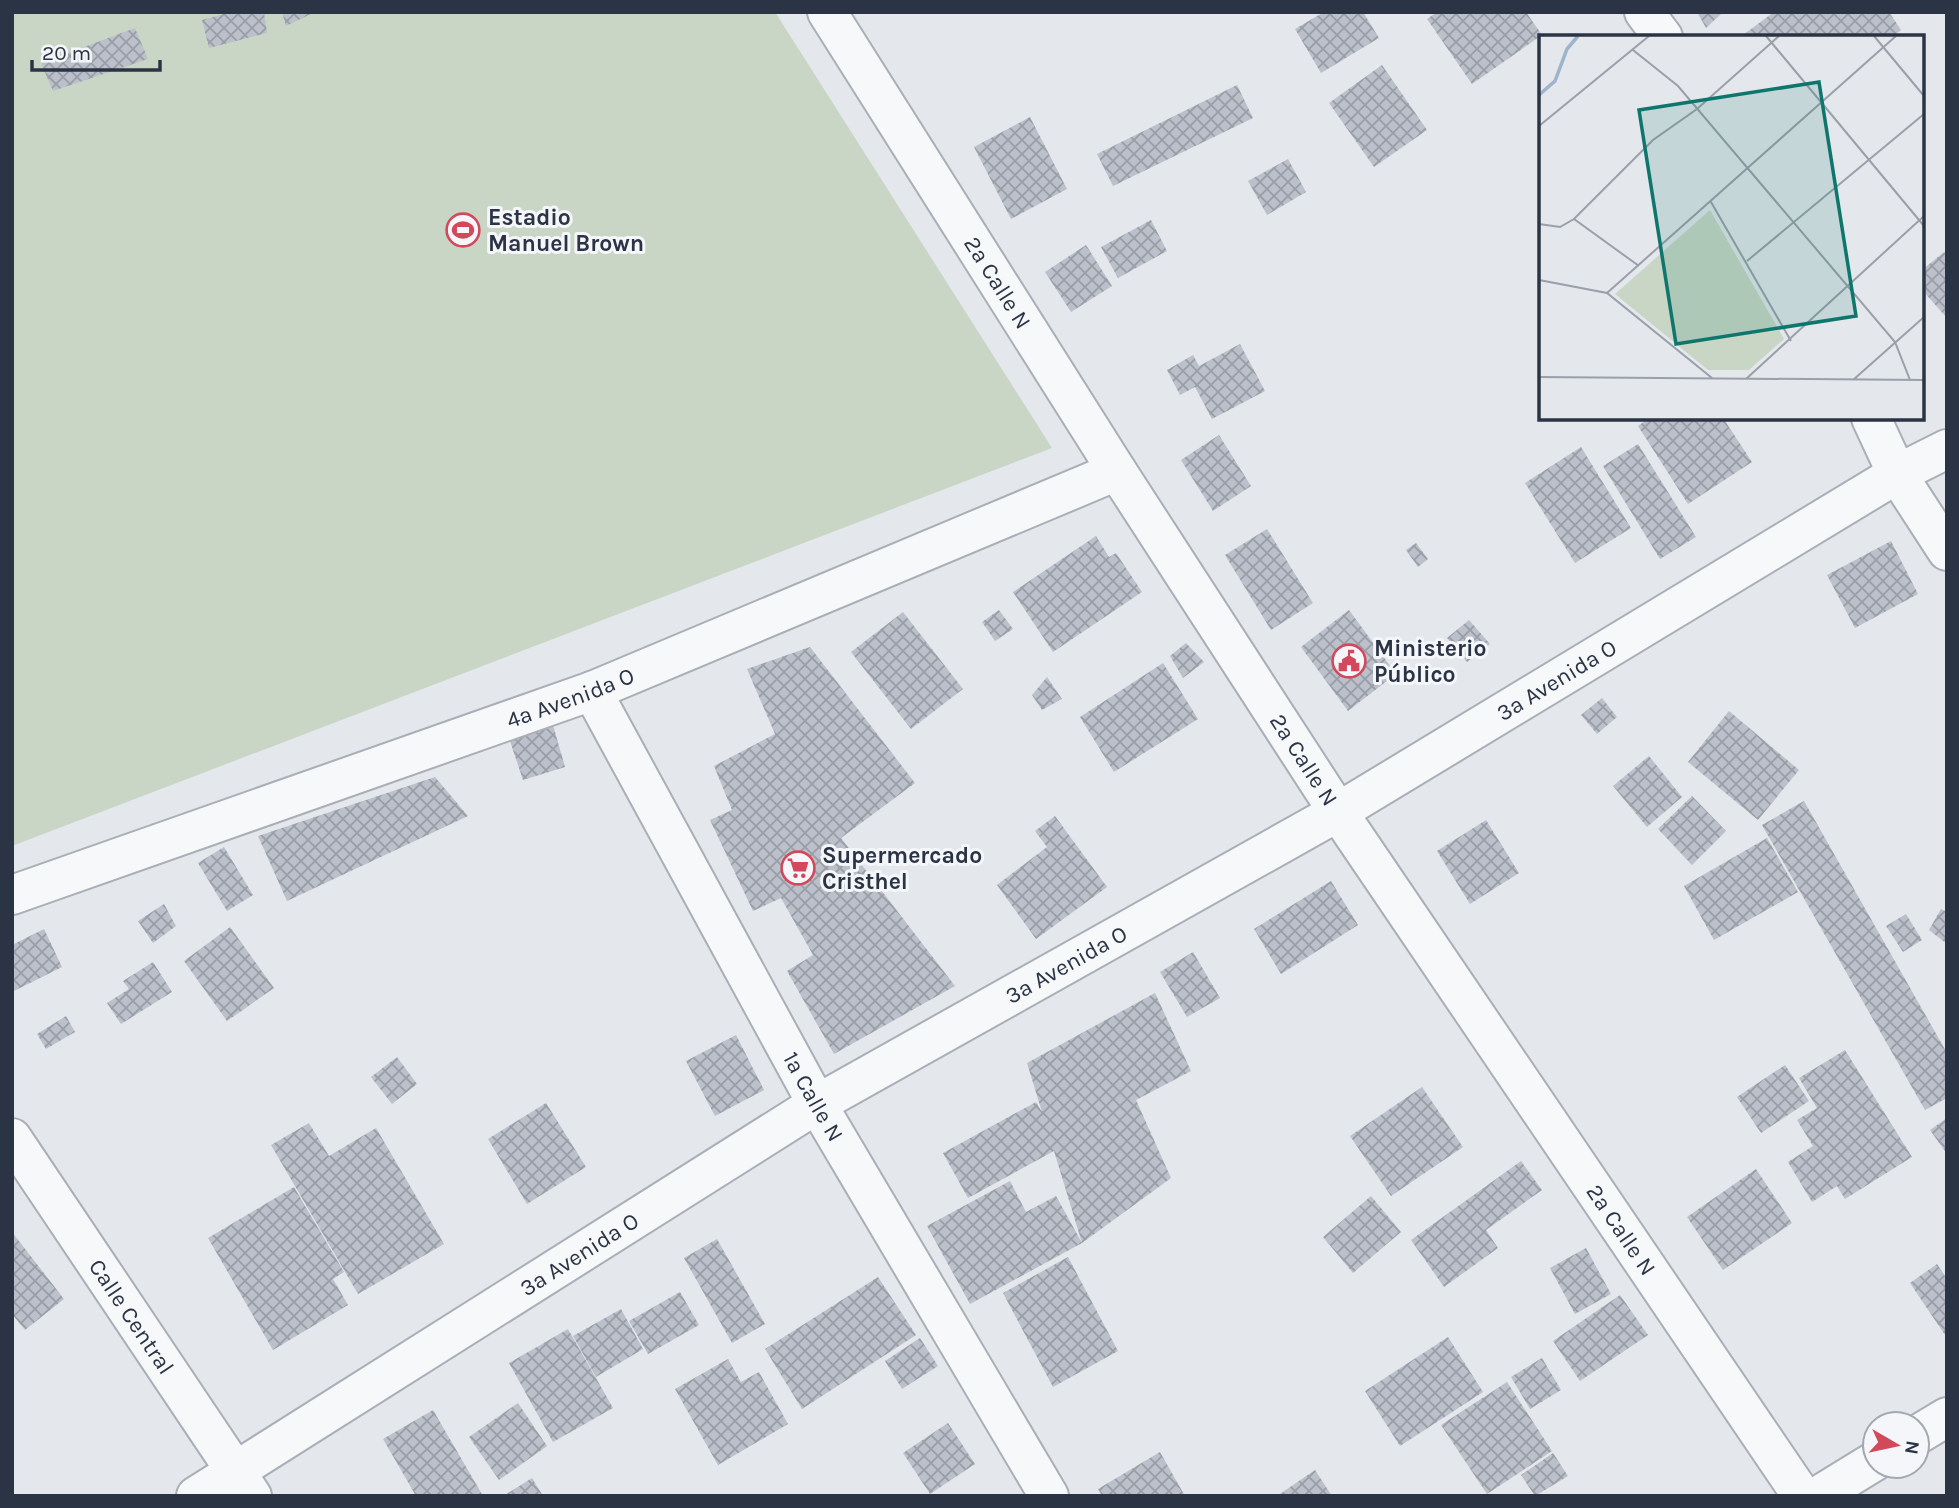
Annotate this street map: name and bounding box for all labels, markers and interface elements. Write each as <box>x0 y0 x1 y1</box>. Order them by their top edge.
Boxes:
scale bar <box>32 28 159 72</box>
inset map <box>1539 35 1924 420</box>
text: 20 m <box>42 41 91 65</box>
place label: Estadio Manuel Brown <box>488 204 644 257</box>
sports icon: Estadio Manuel Brown <box>444 211 482 249</box>
street label: 2a Calle N <box>959 231 1037 334</box>
street label: 3a Avenida O <box>1492 633 1621 726</box>
place label: Ministerio Público <box>1374 635 1487 688</box>
public building icon: Ministerio Público <box>1330 642 1368 680</box>
street label: 4a Avenida O <box>503 661 638 734</box>
street label: 2a Calle N <box>1264 709 1344 811</box>
place label: Supermercado Cristhel <box>822 842 982 895</box>
supermarket icon: Supermercado Cristhel <box>779 849 817 887</box>
street label: 3a Avenida O <box>1001 920 1132 1009</box>
street label: 1a Calle N <box>778 1047 849 1146</box>
street label: 2a Calle N <box>1581 1179 1662 1280</box>
street label: 3a Avenida O <box>515 1207 643 1302</box>
street label: Calle Central <box>84 1254 180 1379</box>
north arrow <box>1861 1410 1931 1480</box>
text: N <box>1900 1439 1924 1456</box>

